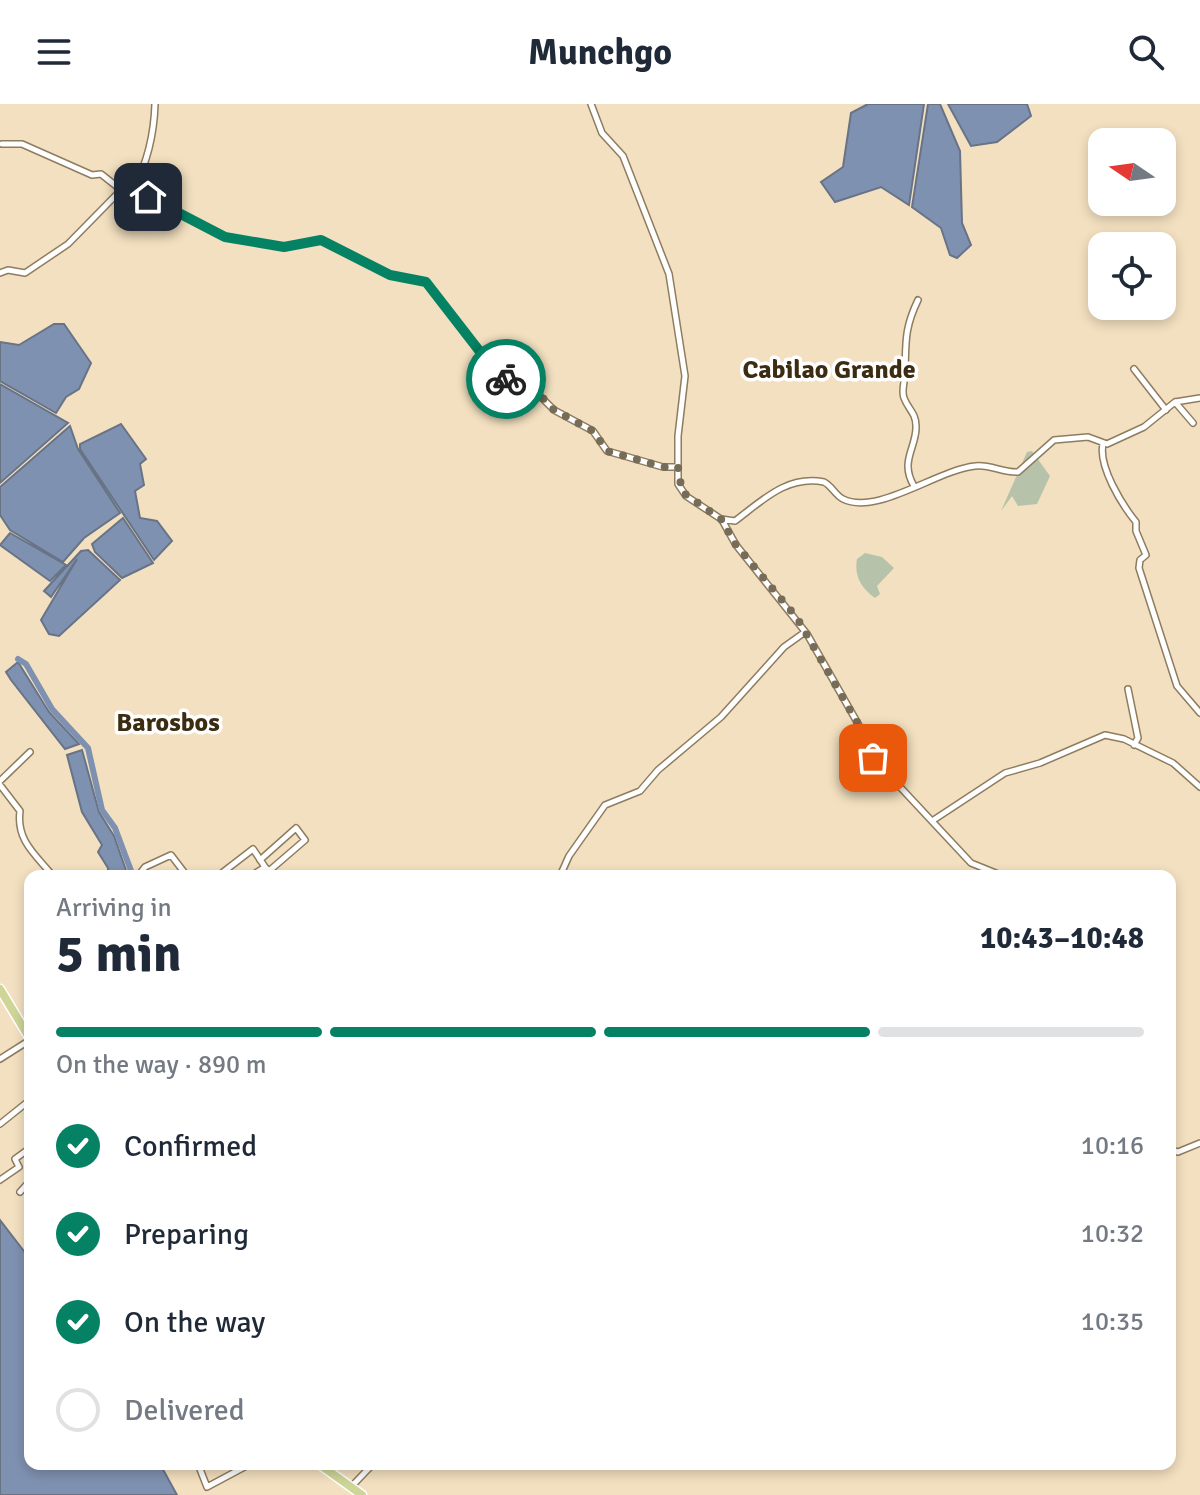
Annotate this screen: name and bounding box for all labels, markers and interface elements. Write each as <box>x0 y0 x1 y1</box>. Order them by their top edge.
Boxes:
icon: menu <box>32 30 76 74</box>
text: Munchgo <box>528 30 672 75</box>
icon: search <box>1124 30 1168 74</box>
north arrow <box>1088 128 1176 216</box>
map controls <box>1088 128 1176 320</box>
pin <box>114 163 182 231</box>
icon: home <box>126 175 170 219</box>
button: locate <box>1088 232 1176 320</box>
courier <box>466 339 546 419</box>
district label: Cabilao Grande <box>742 354 916 386</box>
icon: bike <box>484 357 528 401</box>
district label: Barosbos <box>116 707 220 739</box>
pin <box>839 724 907 792</box>
icon: bag <box>851 736 895 780</box>
text: Arriving in <box>56 892 172 924</box>
text: 10:43–10:48 <box>980 920 1144 957</box>
text: 5 min <box>56 922 182 986</box>
text: On the way · 890 m <box>56 1049 266 1081</box>
icon: check <box>56 1124 100 1168</box>
text: Confirmed <box>124 1128 257 1165</box>
text: 10:16 <box>1081 1130 1144 1162</box>
icon: check <box>56 1212 100 1256</box>
text: Preparing <box>124 1216 249 1253</box>
text: 10:32 <box>1081 1218 1144 1250</box>
icon: check <box>56 1300 100 1344</box>
text: On the way <box>124 1304 265 1341</box>
text: 10:35 <box>1081 1306 1144 1338</box>
text: Delivered <box>124 1392 245 1429</box>

